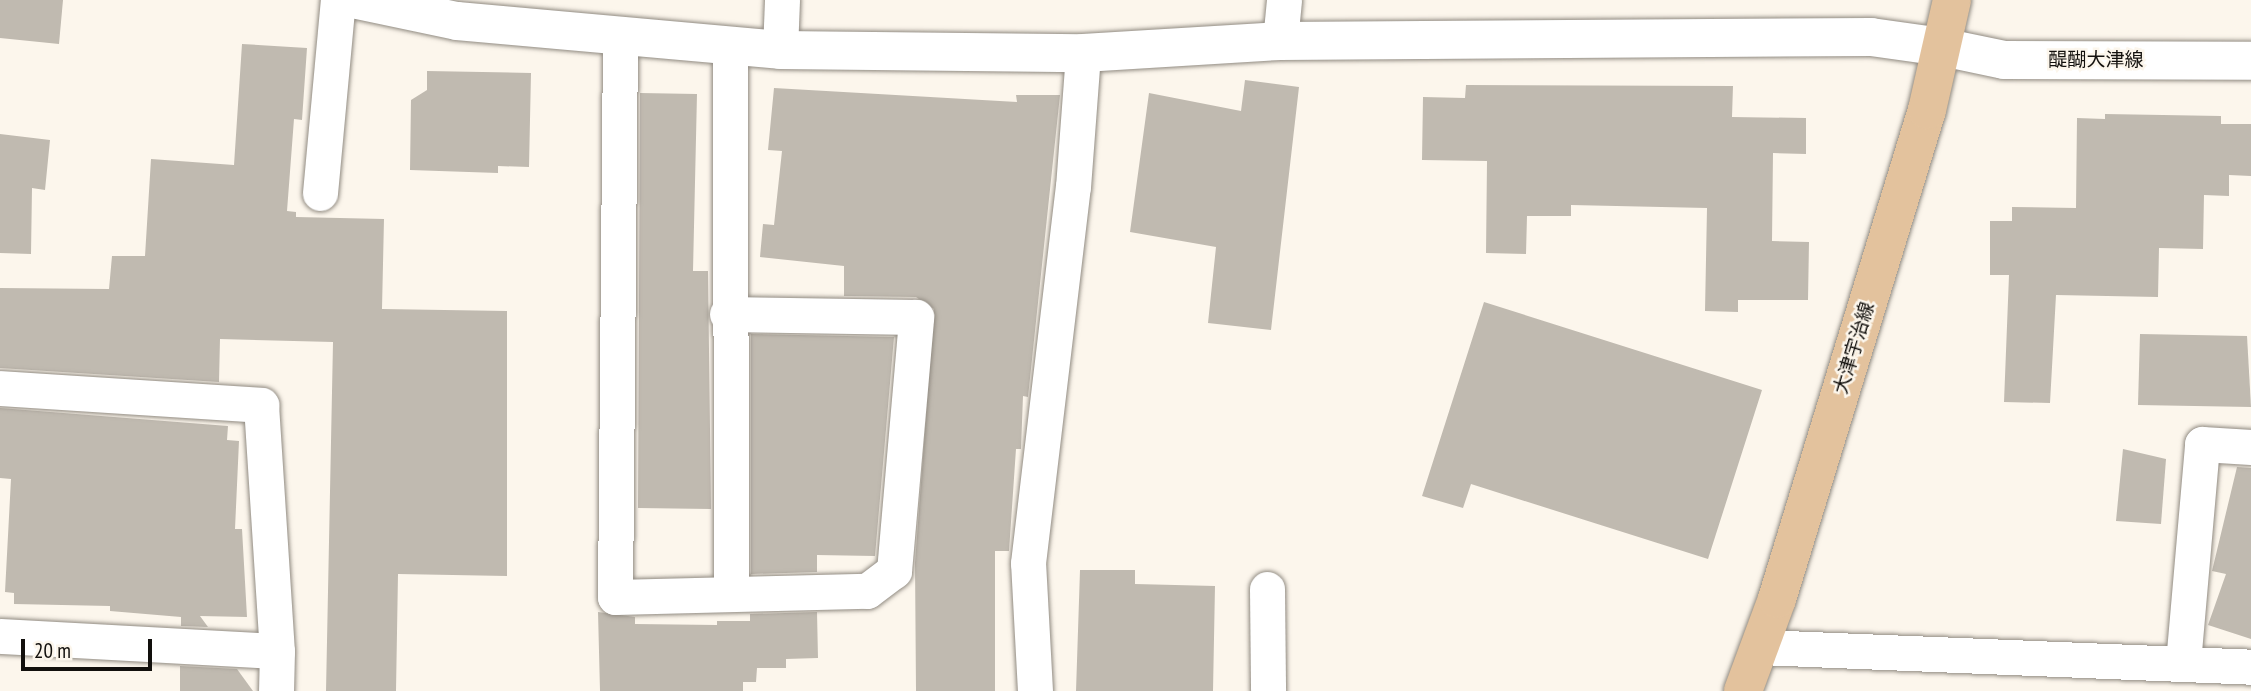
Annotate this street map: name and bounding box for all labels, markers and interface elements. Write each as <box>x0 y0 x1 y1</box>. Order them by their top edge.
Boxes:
street label: 醍醐大津線 <box>2049 49 2143 71</box>
street label: 大津宇治線 <box>1829 299 1879 397</box>
scale bar <box>24 624 156 668</box>
text: 20 m <box>34 637 71 664</box>

